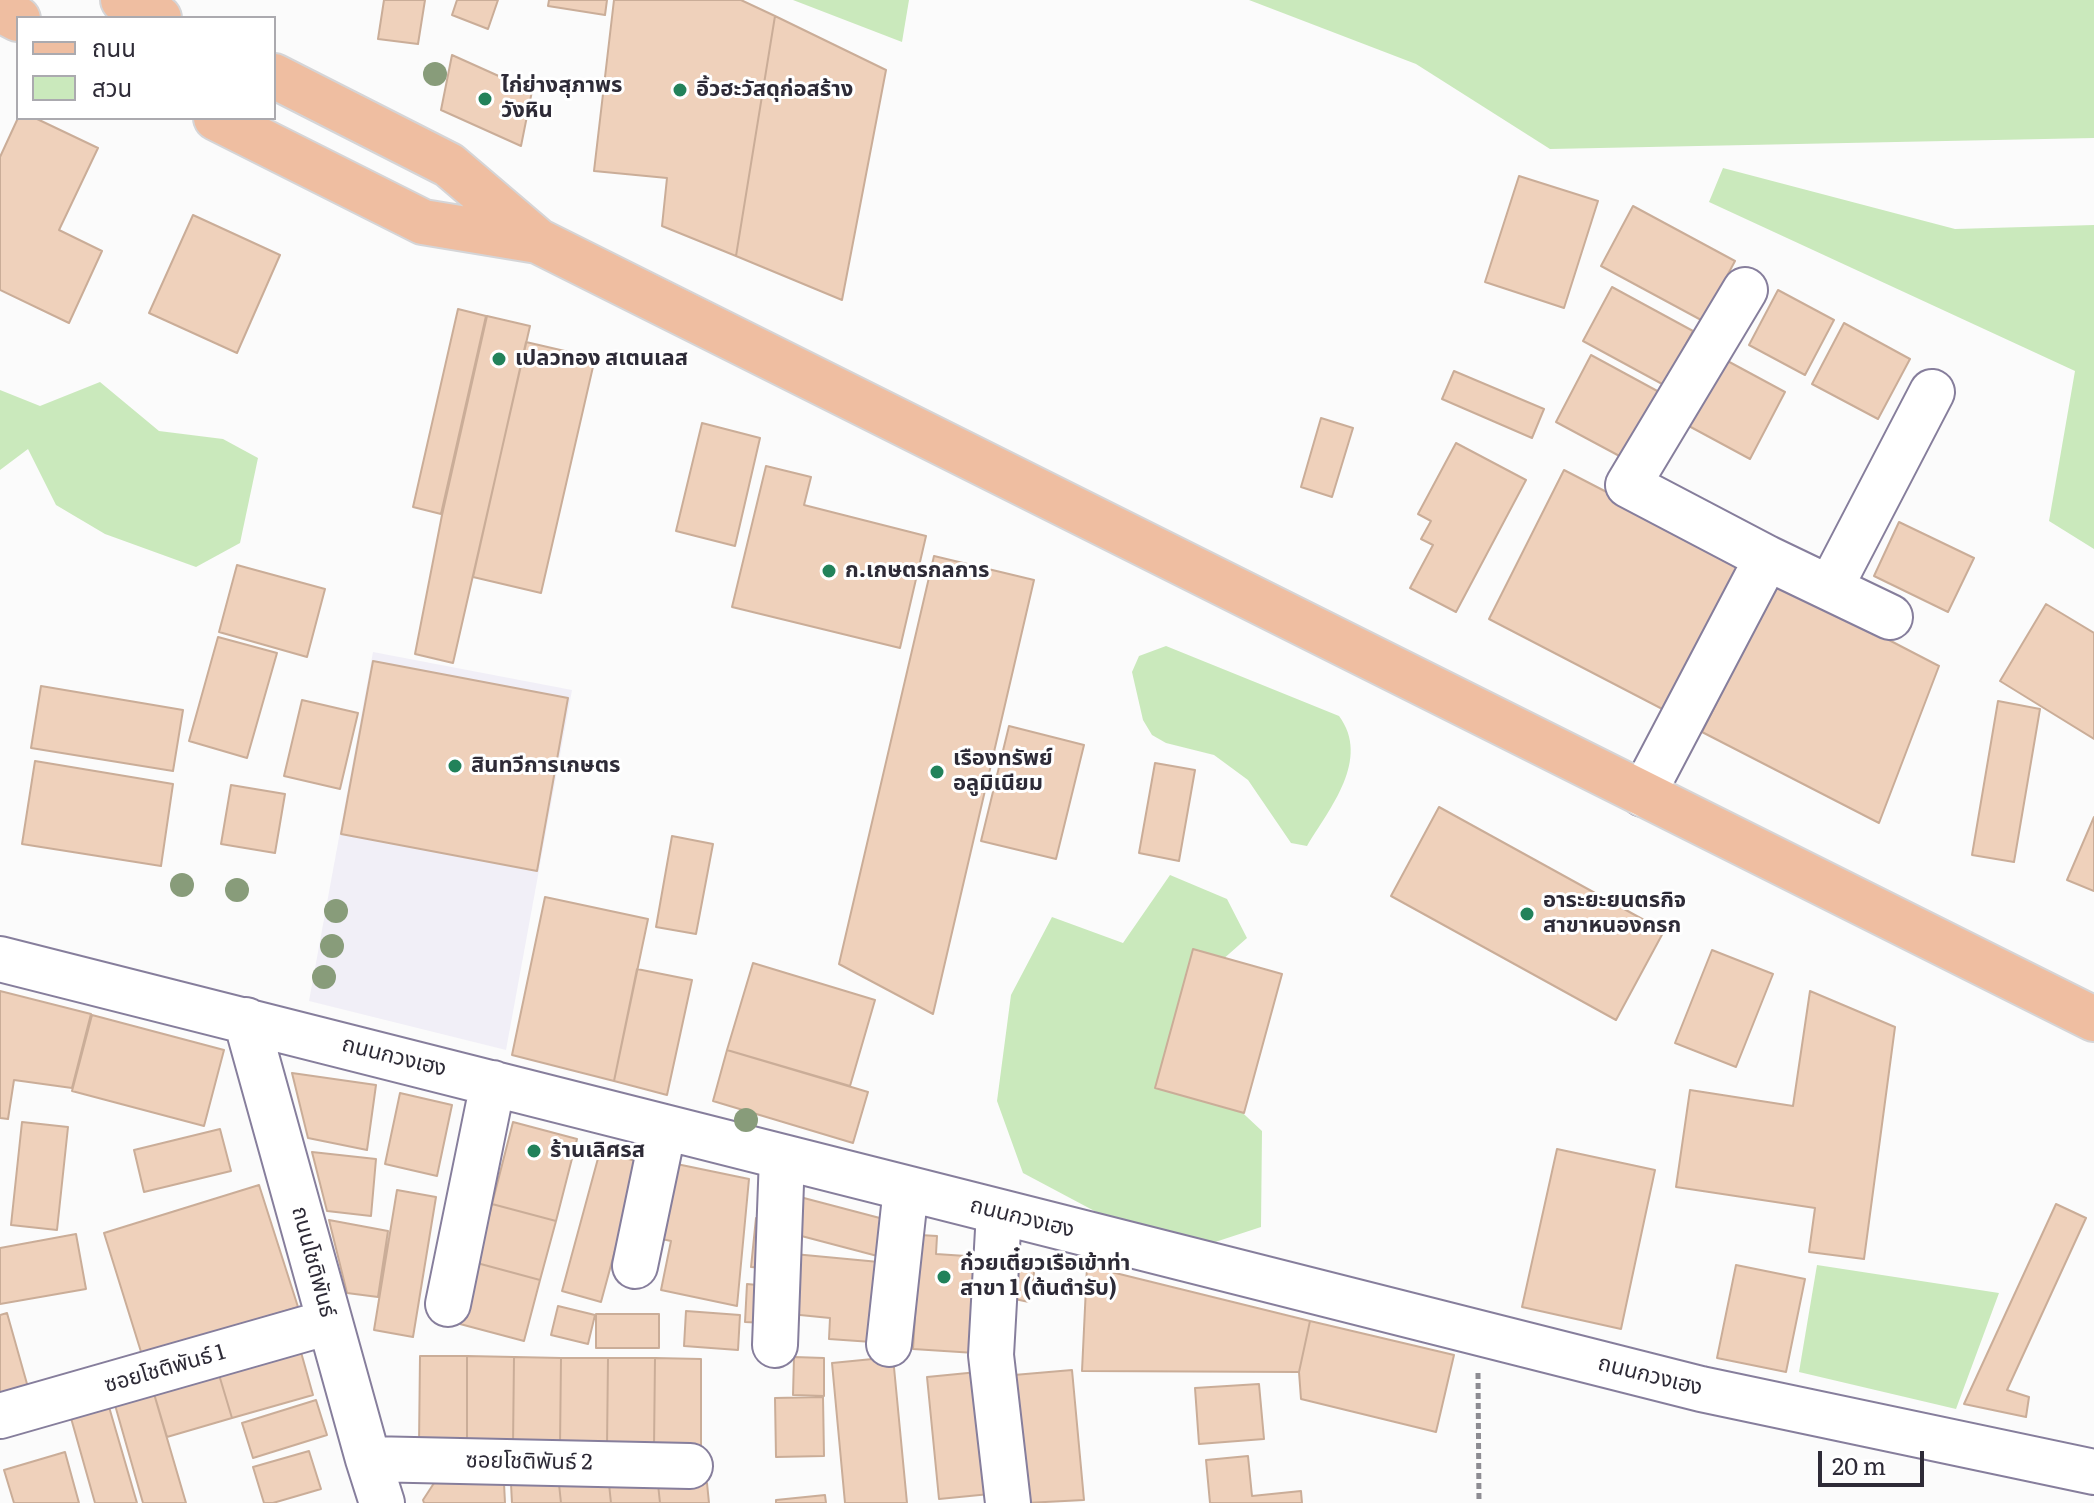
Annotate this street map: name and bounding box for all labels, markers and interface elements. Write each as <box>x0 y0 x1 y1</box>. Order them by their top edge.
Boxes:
legend <box>16 16 276 120</box>
text: ถนน <box>92 29 136 64</box>
text: สวน <box>92 69 132 104</box>
place label: ไก่ย่างสุภาพร วังหิน <box>501 73 622 124</box>
place label: อิ้วฮะวัสดุก่อสร้าง <box>696 77 853 103</box>
marker: อิ้วฮะวัสดุก่อสร้าง <box>671 81 689 99</box>
marker: ไก่ย่างสุภาพร วังหิน <box>476 90 494 108</box>
place label: เปลวทอง สเตนเลส <box>515 346 688 372</box>
marker: เปลวทอง สเตนเลส <box>490 350 508 368</box>
place label: ก.เกษตรกลการ <box>845 558 989 584</box>
marker: ก.เกษตรกลการ <box>820 562 838 580</box>
place label: เรืองทรัพย์ อลูมิเนียม <box>953 746 1053 798</box>
place label: สินทวีการเกษตร <box>471 753 620 779</box>
marker: สินทวีการเกษตร <box>446 757 464 775</box>
marker: เรืองทรัพย์ อลูมิเนียม <box>928 763 946 781</box>
place label: อาระยะยนตรกิจ สาขาหนองครก <box>1543 888 1686 940</box>
marker: อาระยะยนตรกิจ สาขาหนองครก <box>1518 905 1536 923</box>
street label: ถนนกวงเฮง <box>339 1031 449 1083</box>
place label: ร้านเลิศรส <box>550 1138 645 1164</box>
marker: ร้านเลิศรส <box>525 1142 543 1160</box>
street label: ถนนกวงเฮง <box>967 1192 1077 1244</box>
street label: ถนนโชติพันธ์ <box>286 1204 340 1320</box>
place label: ก๋วยเตี๋ยวเรือเข้าท่า สาขา 1 (ต้นตำรับ) <box>960 1251 1130 1302</box>
marker: ก๋วยเตี๋ยวเรือเข้าท่า สาขา 1 (ต้นตำรับ) <box>935 1268 953 1286</box>
street label: ซอยโชติพันธ์ 1 <box>101 1339 229 1399</box>
street label: ถนนกวงเฮง <box>1595 1350 1705 1402</box>
scale bar <box>1822 1435 1928 1485</box>
text: 20 m <box>1832 1447 1886 1482</box>
street label: ซอยโชติพันธ์ 2 <box>465 1448 593 1476</box>

